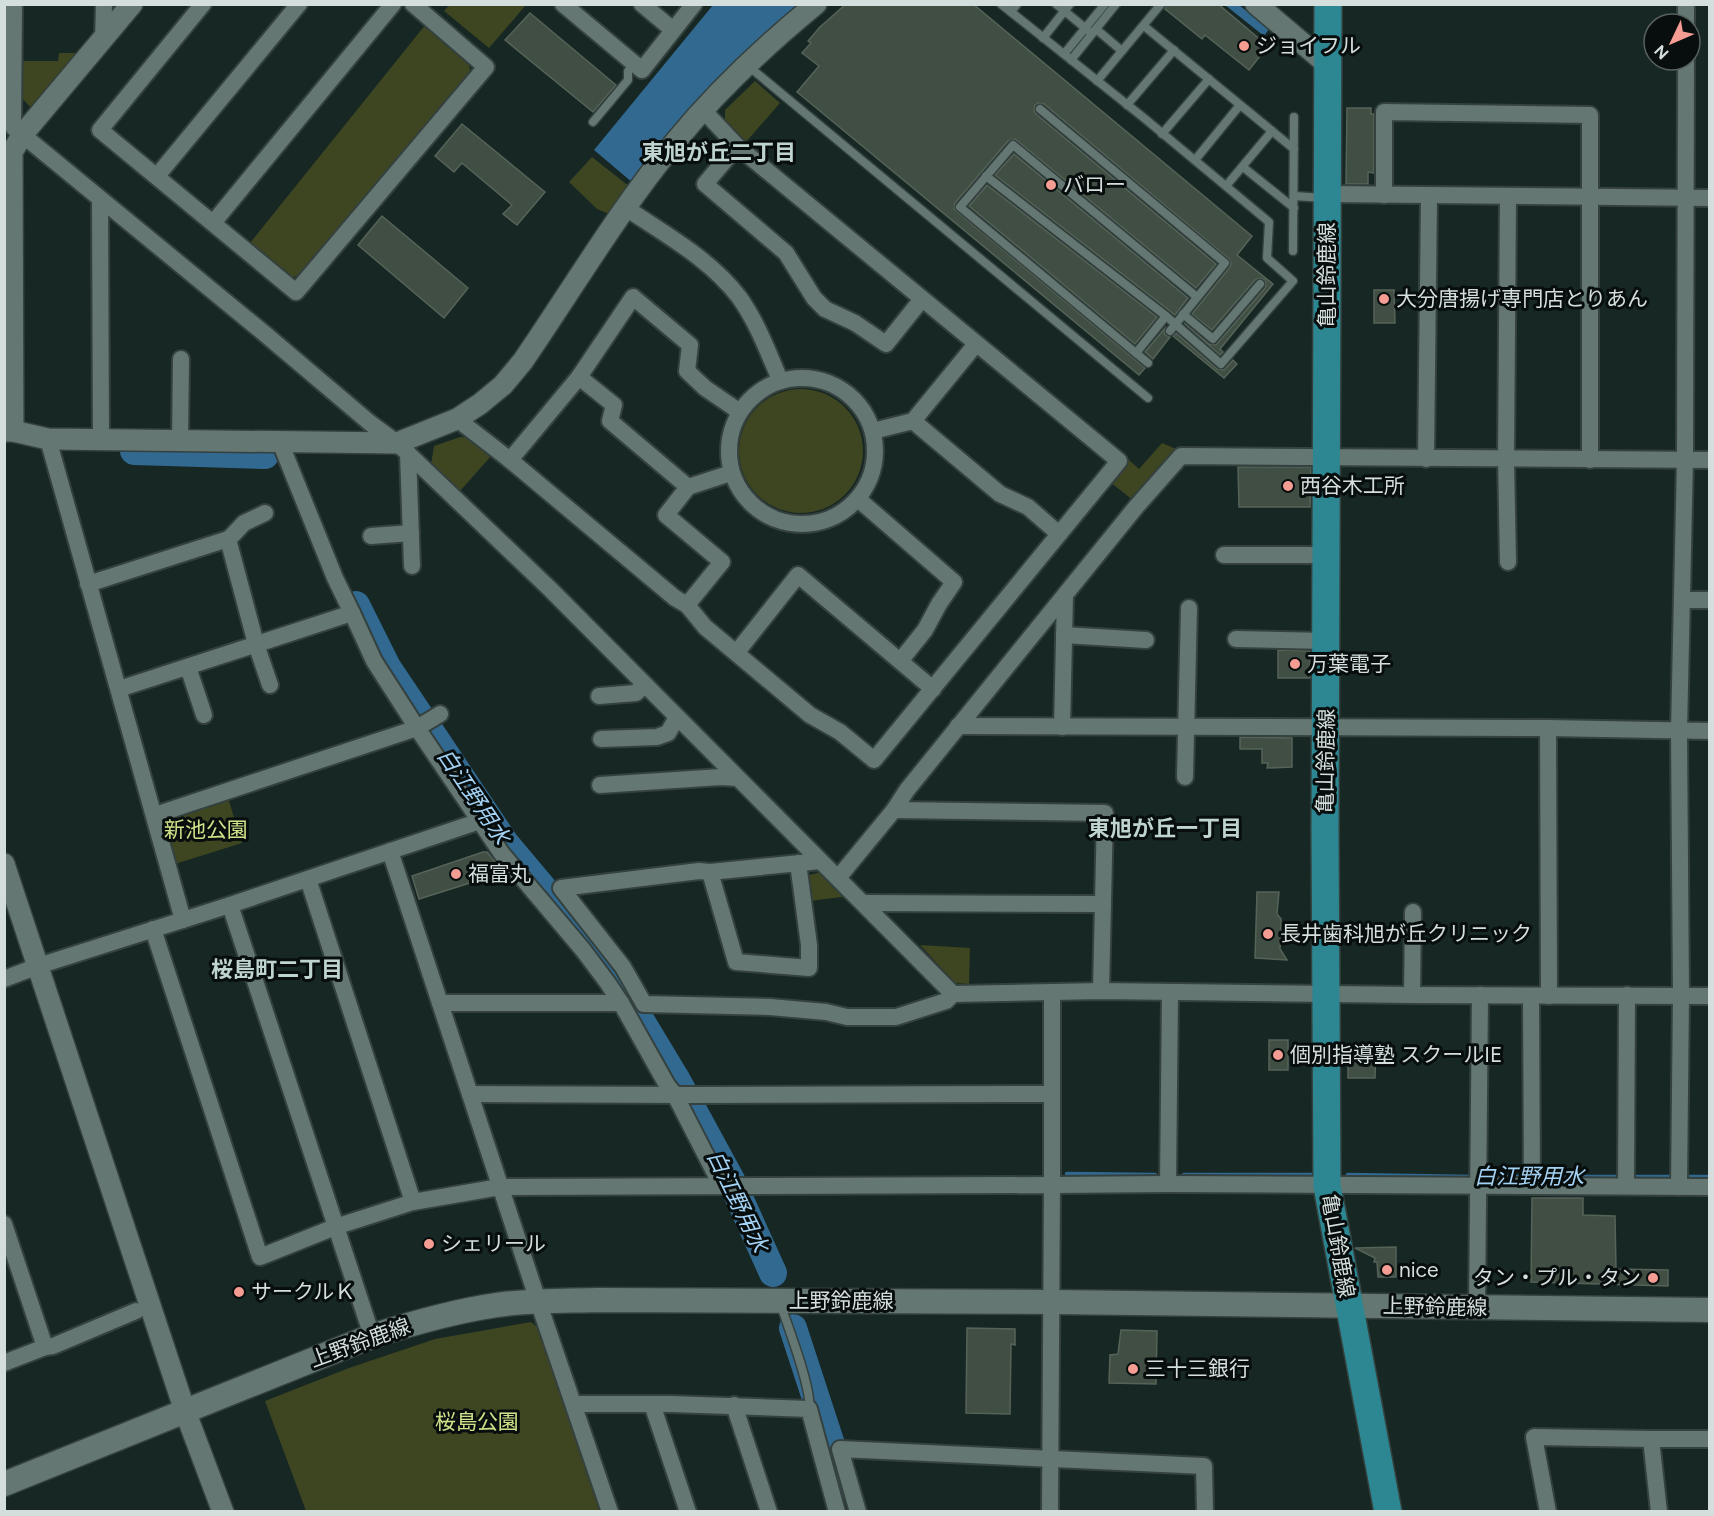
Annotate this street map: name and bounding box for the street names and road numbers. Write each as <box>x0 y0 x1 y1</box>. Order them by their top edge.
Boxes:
street label: 亀山鈴鹿線 <box>1314 223 1339 328</box>
street label: 亀山鈴鹿線 <box>1312 708 1339 814</box>
street label: 亀山鈴鹿線 <box>1317 1192 1360 1300</box>
street label: 上野鈴鹿線 <box>789 1288 894 1313</box>
street label: 上野鈴鹿線 <box>1382 1293 1488 1320</box>
street label: 上野鈴鹿線 <box>306 1313 413 1372</box>

